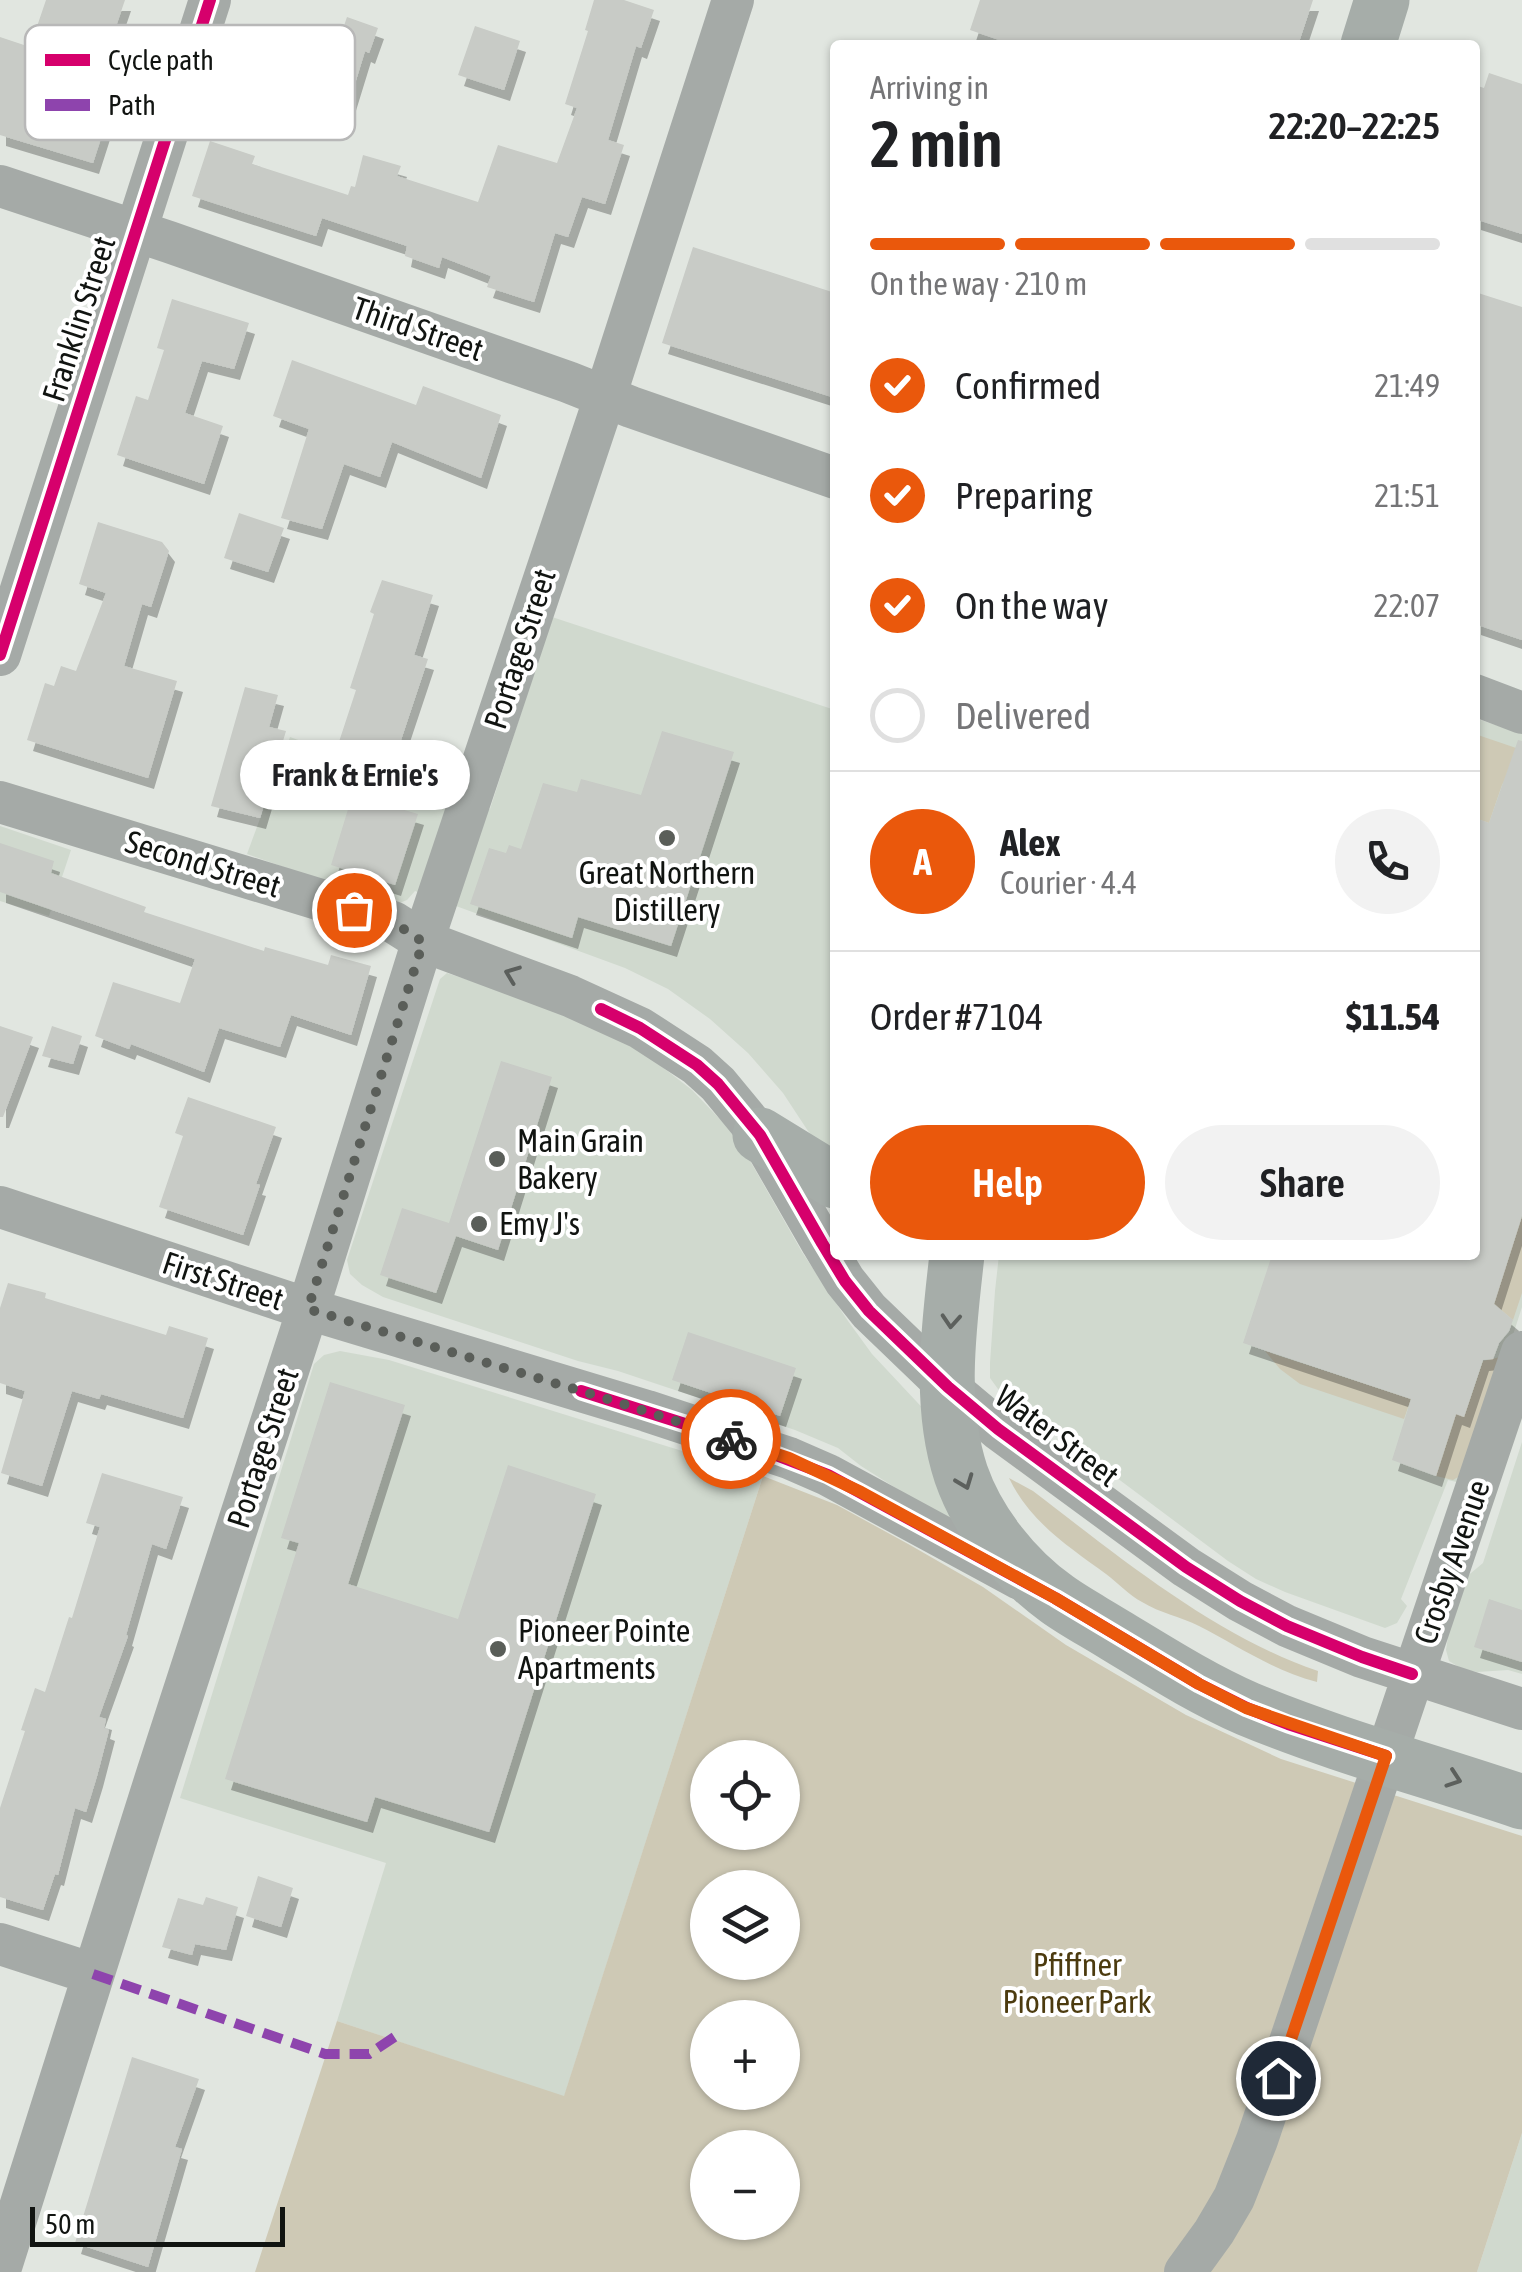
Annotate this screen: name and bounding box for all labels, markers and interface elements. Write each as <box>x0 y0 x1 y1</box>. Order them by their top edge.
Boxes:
legend <box>25 25 355 140</box>
text: Cycle path <box>108 44 214 76</box>
text: Arriving in <box>870 69 989 106</box>
text: Path <box>108 89 156 121</box>
text: 22:20–22:25 <box>1268 104 1440 147</box>
text: 2 min <box>870 106 1003 181</box>
street label: Franklin Street <box>34 232 123 406</box>
text: On the way · 210 m <box>870 265 1087 302</box>
street label: Third Street <box>348 289 488 368</box>
icon: check <box>870 358 925 413</box>
text: Confirmed <box>955 364 1101 407</box>
text: 21:49 <box>1374 367 1440 404</box>
icon: check <box>870 468 925 523</box>
text: Preparing <box>955 474 1093 517</box>
text: 21:51 <box>1374 477 1440 514</box>
street label: Portage Street <box>476 564 563 733</box>
icon: check <box>870 578 925 633</box>
text: On the way <box>955 584 1108 627</box>
text: 22:07 <box>1374 587 1440 624</box>
text: Delivered <box>955 694 1091 737</box>
callout: Frank & Ernie's <box>239 740 469 810</box>
text: Frank & Ernie's <box>271 756 439 793</box>
button: phone <box>1335 809 1440 914</box>
text: Alex <box>1000 821 1061 864</box>
street label: Second Street <box>121 822 285 905</box>
marker: Great Northern Distillery <box>656 827 678 849</box>
text: A <box>913 840 932 883</box>
place label: Great Northern Distillery <box>579 854 755 928</box>
text: Courier · 4.4 <box>1000 864 1137 901</box>
pin <box>312 868 397 953</box>
icon: bag <box>327 883 382 938</box>
one-way arrow <box>505 965 522 985</box>
text: Order #7104 <box>870 995 1043 1038</box>
text: $11.54 <box>1346 995 1440 1038</box>
place label: Main Grain Bakery <box>517 1122 644 1196</box>
button: Help <box>870 1125 1145 1240</box>
button: Share <box>1165 1125 1440 1240</box>
marker: Main Grain Bakery <box>486 1148 508 1170</box>
place label: Emy J's <box>499 1205 580 1242</box>
marker: Emy J's <box>468 1213 490 1235</box>
street label: First Street <box>158 1244 288 1317</box>
one-way arrow <box>941 1313 962 1329</box>
street label: Portage Street <box>219 1363 306 1532</box>
street label: Water Street <box>988 1377 1126 1494</box>
courier <box>681 1389 781 1489</box>
icon: bike <box>704 1412 759 1467</box>
one-way arrow <box>953 1472 973 1490</box>
street label: Crosby Avenue <box>1406 1475 1497 1649</box>
place label: Pioneer Pointe Apartments <box>518 1612 690 1686</box>
marker: Pioneer Pointe Apartments <box>487 1638 509 1660</box>
map controls <box>690 1740 800 2240</box>
button: locate <box>690 1740 800 1850</box>
one-way arrow <box>1445 1767 1462 1787</box>
button: layers <box>690 1870 800 1980</box>
park label: Pfiffner Pioneer Park <box>1002 1946 1152 2020</box>
button: + <box>690 2000 800 2110</box>
pin <box>1236 2036 1321 2121</box>
icon: home <box>1251 2051 1306 2106</box>
button: − <box>690 2130 800 2240</box>
scale bar <box>30 2202 285 2246</box>
text: 50 m <box>45 2208 95 2240</box>

